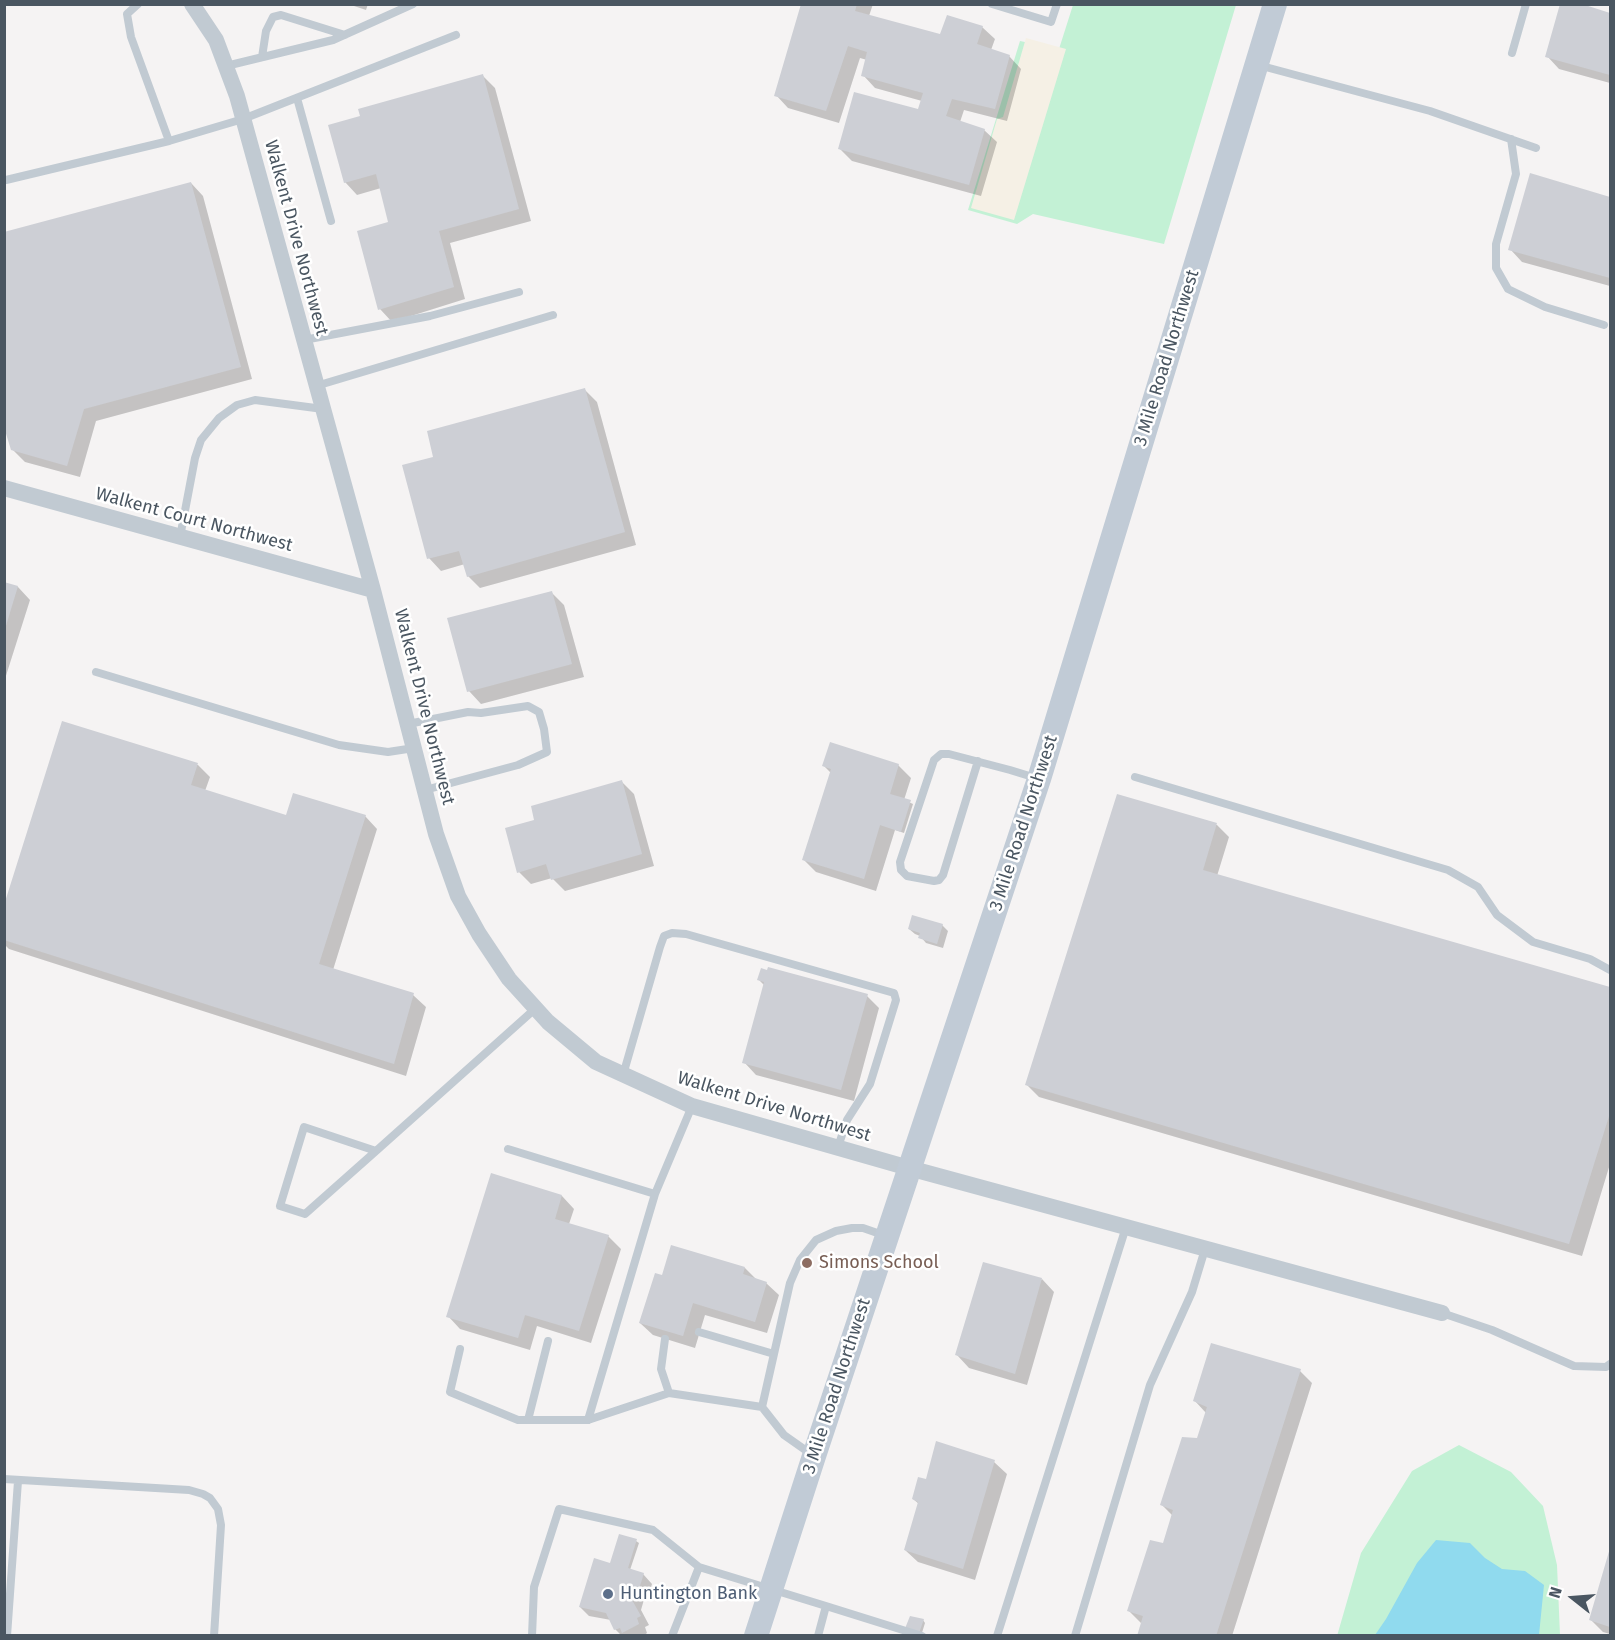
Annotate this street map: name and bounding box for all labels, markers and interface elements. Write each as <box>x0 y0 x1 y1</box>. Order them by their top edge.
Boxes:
street label: Walkent Drive Northwest <box>260 138 332 338</box>
street label: 3 Mile Road Northwest <box>1130 267 1204 449</box>
street label: Walkent Court Northwest <box>93 483 295 557</box>
street label: Walkent Drive Northwest <box>389 607 459 807</box>
street label: 3 Mile Road Northwest <box>985 733 1063 913</box>
street label: Walkent Drive Northwest <box>675 1067 873 1147</box>
place label: Simons School <box>819 1252 939 1274</box>
marker: Simons School <box>800 1256 814 1270</box>
street label: 3 Mile Road Northwest <box>798 1296 876 1476</box>
north arrow <box>1543 1568 1603 1628</box>
place label: Huntington Bank <box>620 1583 757 1605</box>
text: N <box>1545 1585 1566 1600</box>
marker: Huntington Bank <box>601 1587 615 1601</box>

